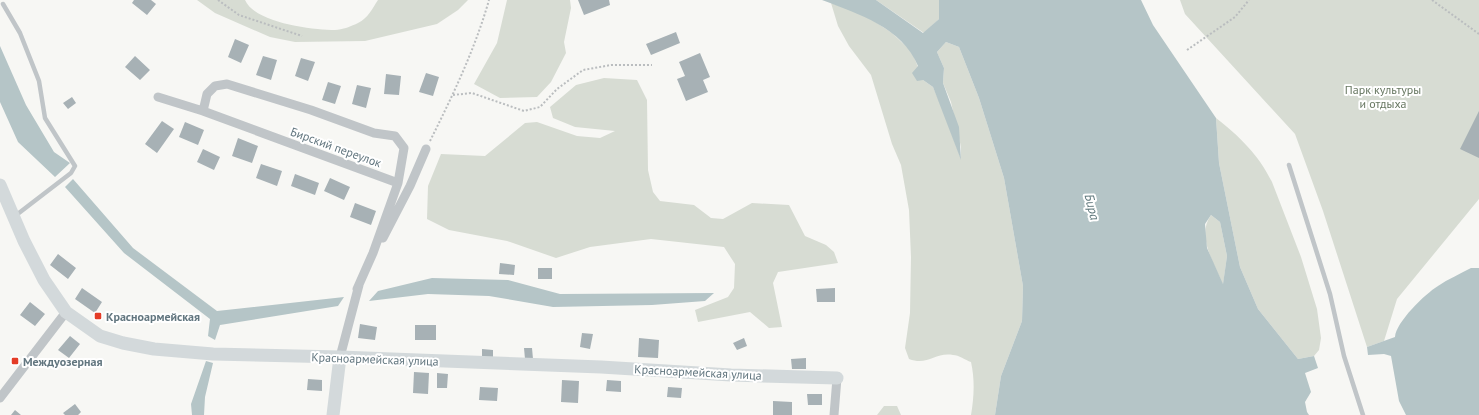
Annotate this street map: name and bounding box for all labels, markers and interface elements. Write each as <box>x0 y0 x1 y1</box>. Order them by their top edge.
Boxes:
park label: Парк культуры и отдыха <box>1345 82 1421 111</box>
street label: Бирский переулок <box>288 124 384 170</box>
water label: Бира <box>1081 192 1104 223</box>
place label: Красноармейская <box>106 309 200 324</box>
marker: Красноармейская <box>93 311 103 321</box>
street label: Красноармейская улица <box>311 349 439 369</box>
place label: Междуозерная <box>23 354 102 369</box>
marker: Междуозерная <box>10 356 20 366</box>
street label: Красноармейская улица <box>634 361 762 383</box>

